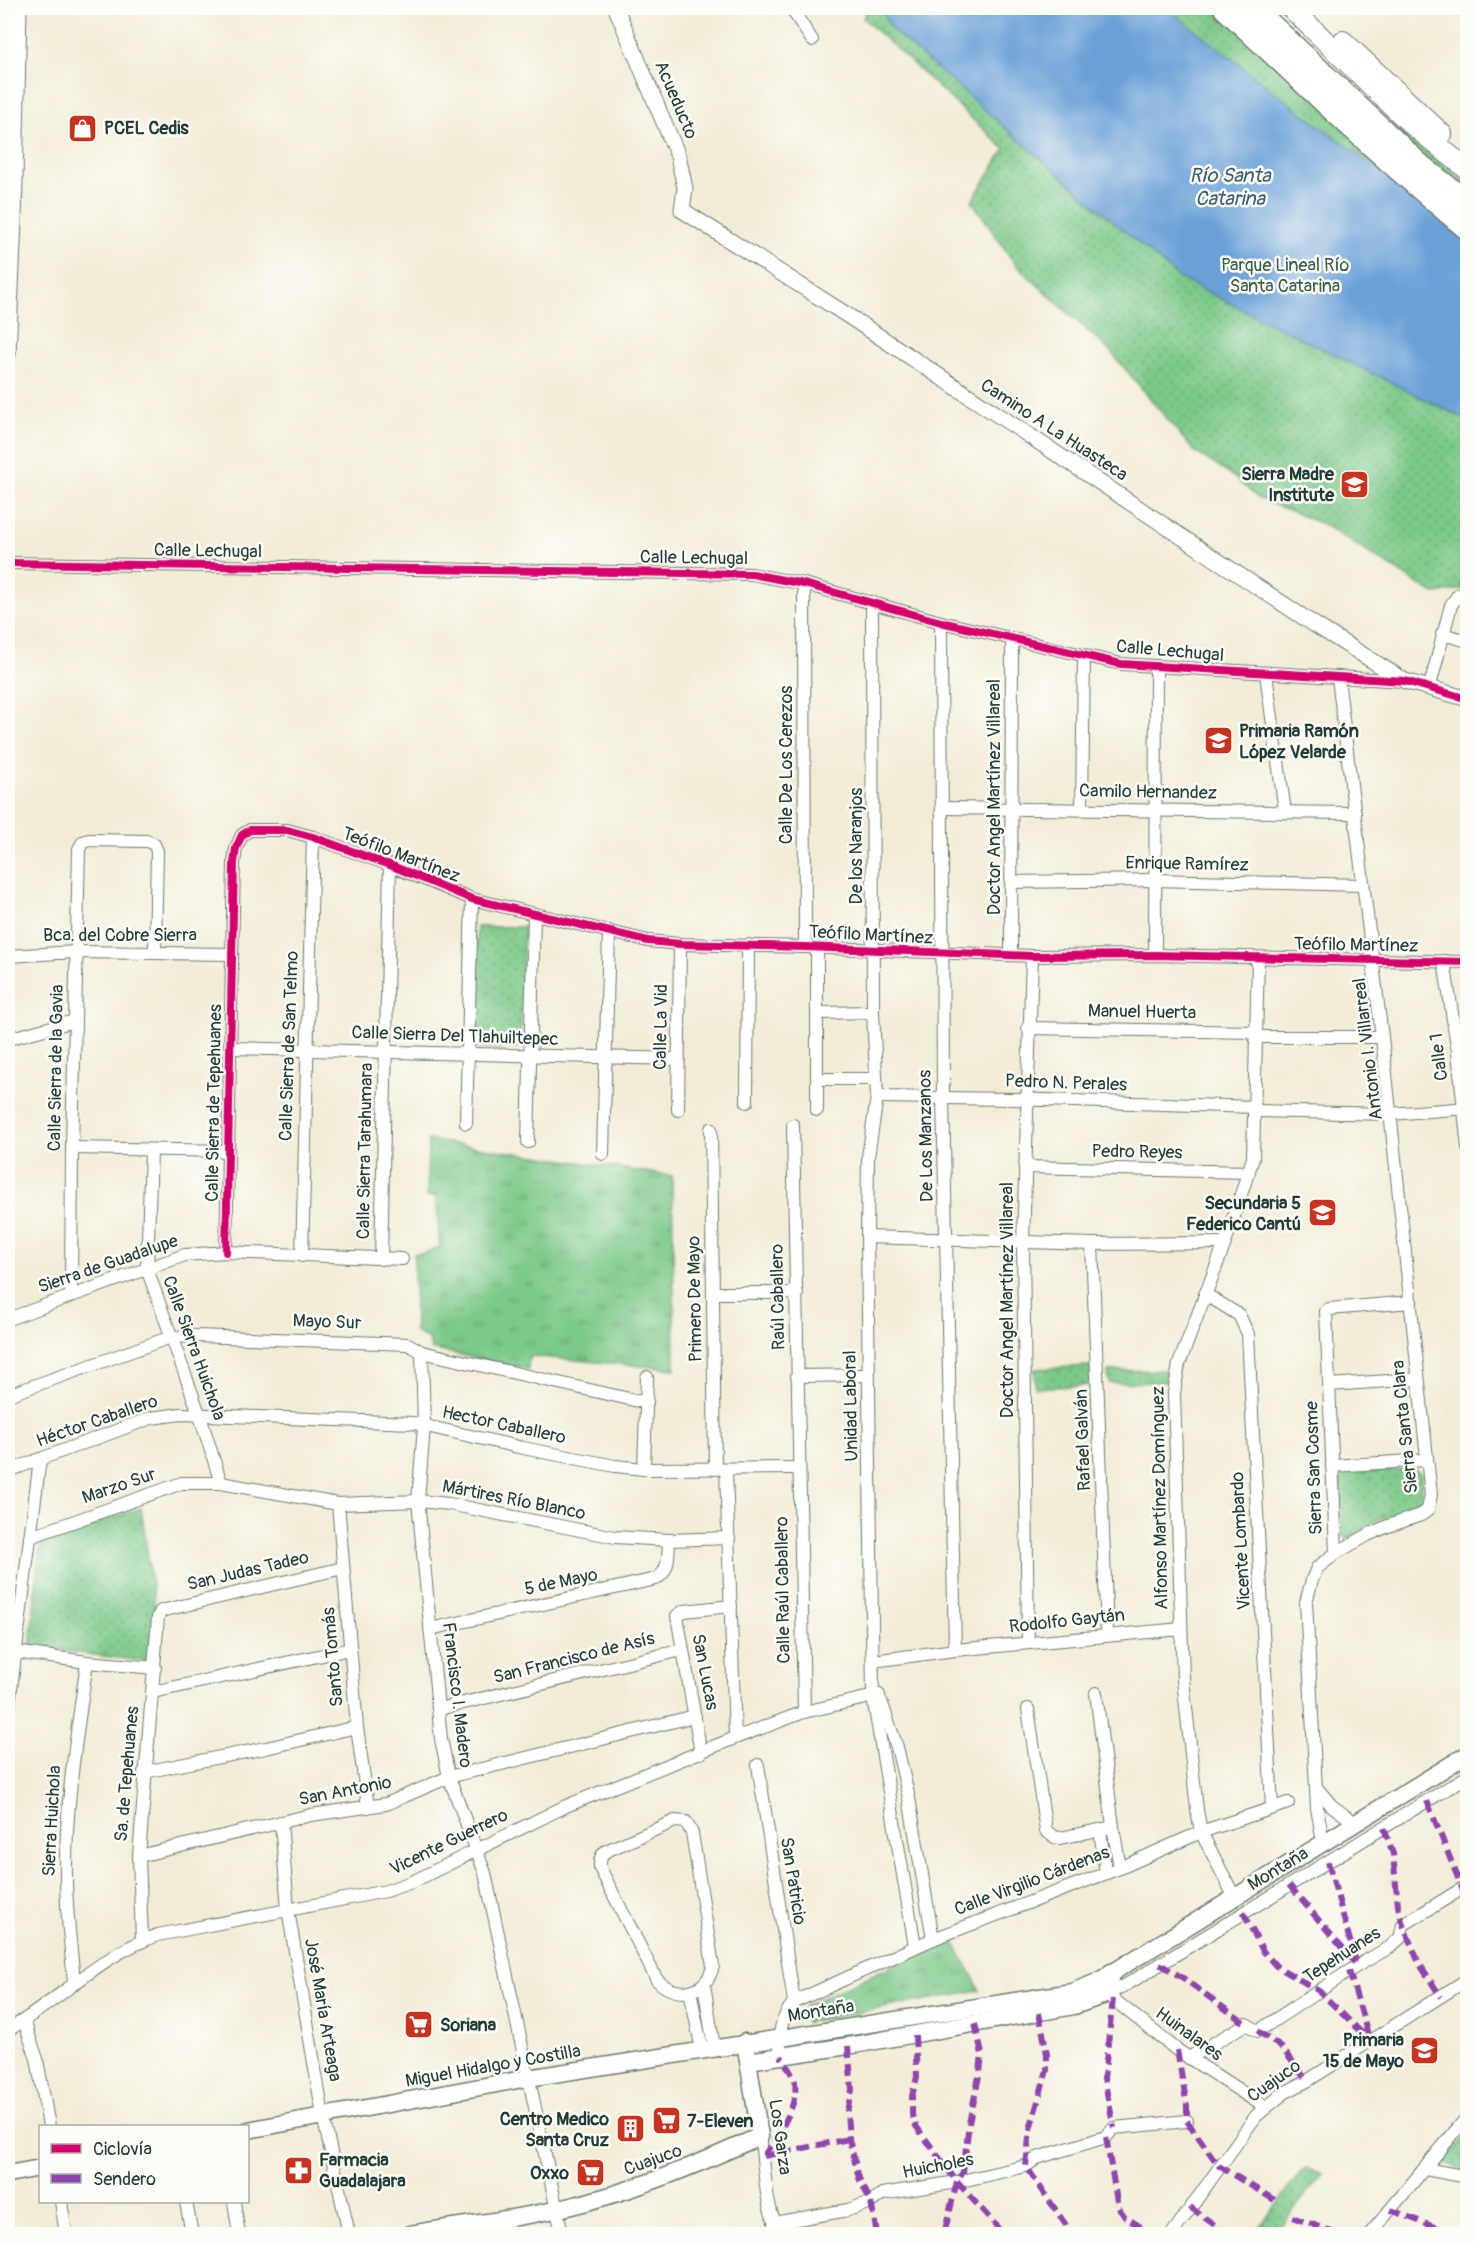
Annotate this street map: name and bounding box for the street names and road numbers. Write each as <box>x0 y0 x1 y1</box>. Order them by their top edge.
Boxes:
street label: Acueducto <box>649 57 703 143</box>
street label: Camino A La Huasteca <box>976 374 1132 486</box>
street label: Calle Lechugal <box>154 539 262 563</box>
street label: Calle Lechugal <box>640 546 748 570</box>
street label: Calle Lechugal <box>1115 635 1225 667</box>
street label: Doctor Angel Martínez Villareal <box>983 679 1006 915</box>
street label: Calle De Los Cerezos <box>775 686 798 844</box>
street label: Camilo Hernandez <box>1079 779 1217 805</box>
street label: De los Naranjos <box>845 788 868 904</box>
street label: Teófilo Martínez <box>339 822 463 888</box>
street label: Enrique Ramírez <box>1125 851 1249 877</box>
street label: Teófilo Martínez <box>808 920 934 950</box>
street label: Bca. del Cobre Sierra <box>43 924 197 947</box>
street label: Teófilo Martínez <box>1294 932 1418 958</box>
street label: Calle Sierra de San Telmo <box>274 950 304 1142</box>
street label: Antonio I. Villarreal <box>1348 976 1388 1122</box>
street label: Calle Sierra de la Gavia <box>43 984 69 1152</box>
street label: Calle La Vid <box>649 984 673 1070</box>
street label: Manuel Huerta <box>1088 1000 1196 1024</box>
street label: Calle Sierra de Tepehuanes <box>201 1004 227 1202</box>
street label: Calle Sierra Del Tlahuiltepec <box>351 1021 559 1051</box>
street label: Calle 1 <box>1425 1032 1453 1082</box>
street label: Calle Sierra Tarahumara <box>352 1062 378 1240</box>
street label: Pedro N. Perales <box>1005 1069 1127 1097</box>
street label: De Los Manzanos <box>913 1070 939 1202</box>
street label: Pedro Reyes <box>1091 1140 1183 1164</box>
street label: Doctor Angel Martínez Villareal <box>996 1182 1019 1418</box>
street label: Sierra de Guadalupe <box>35 1229 181 1299</box>
street label: Primero De Mayo <box>682 1235 708 1362</box>
street label: Raúl Caballero <box>766 1243 790 1350</box>
street label: Calle Sierra Huichola <box>157 1273 231 1423</box>
street label: Mayo Sur <box>292 1309 362 1335</box>
street label: Unidad Laboral <box>839 1350 863 1462</box>
street label: Sierra Santa Clara <box>1387 1359 1423 1495</box>
street label: Alfonso Martínez Domínguez <box>1147 1386 1173 1610</box>
street label: Héctor Caballero <box>33 1389 161 1453</box>
street label: Rafael Galván <box>1070 1389 1096 1491</box>
street label: Hector Caballero <box>440 1401 568 1449</box>
street label: Sierra San Cosme <box>1300 1401 1328 1535</box>
street label: Marzo Sur <box>79 1462 160 1509</box>
street label: Vicente Lombardo <box>1226 1471 1256 1611</box>
street label: Mártires Río Blanco <box>440 1475 588 1525</box>
street label: Calle Raúl Caballero <box>770 1516 796 1664</box>
street label: San Judas Tadeo <box>185 1546 311 1596</box>
street label: 5 de Mayo <box>522 1563 600 1601</box>
street label: Rodolfo Gaytán <box>1008 1603 1126 1639</box>
street label: Santo Tomás <box>317 1606 349 1708</box>
street label: Francisco I. Madero <box>437 1621 477 1769</box>
street label: San Francisco de Asís <box>491 1627 657 1689</box>
street label: San Lucas <box>686 1632 724 1712</box>
street label: Sa. de Tepehuanes <box>110 1705 144 1843</box>
street label: Sierra Huichola <box>38 1765 66 1877</box>
street label: San Antonio <box>297 1771 394 1811</box>
street label: Vicente Guerrero <box>386 1803 512 1881</box>
street label: San Patricio <box>775 1836 811 1927</box>
street label: Calle Virgilio Cárdenas <box>951 1841 1113 1921</box>
street label: Montaña <box>1243 1842 1313 1896</box>
street label: Tepehuanes <box>1299 1922 1385 1988</box>
street label: José María Arteaga <box>299 1937 347 2083</box>
street label: Montaña <box>786 1994 856 2028</box>
street label: Huinalares <box>1151 2002 1227 2066</box>
street label: Miguel Hidalgo y Costilla <box>403 2039 583 2093</box>
street label: Cuajuco <box>1243 2054 1306 2108</box>
street label: Los Garza <box>763 2098 797 2176</box>
street label: Cuajuco <box>621 2139 686 2181</box>
street label: Huicholes <box>900 2148 976 2184</box>

